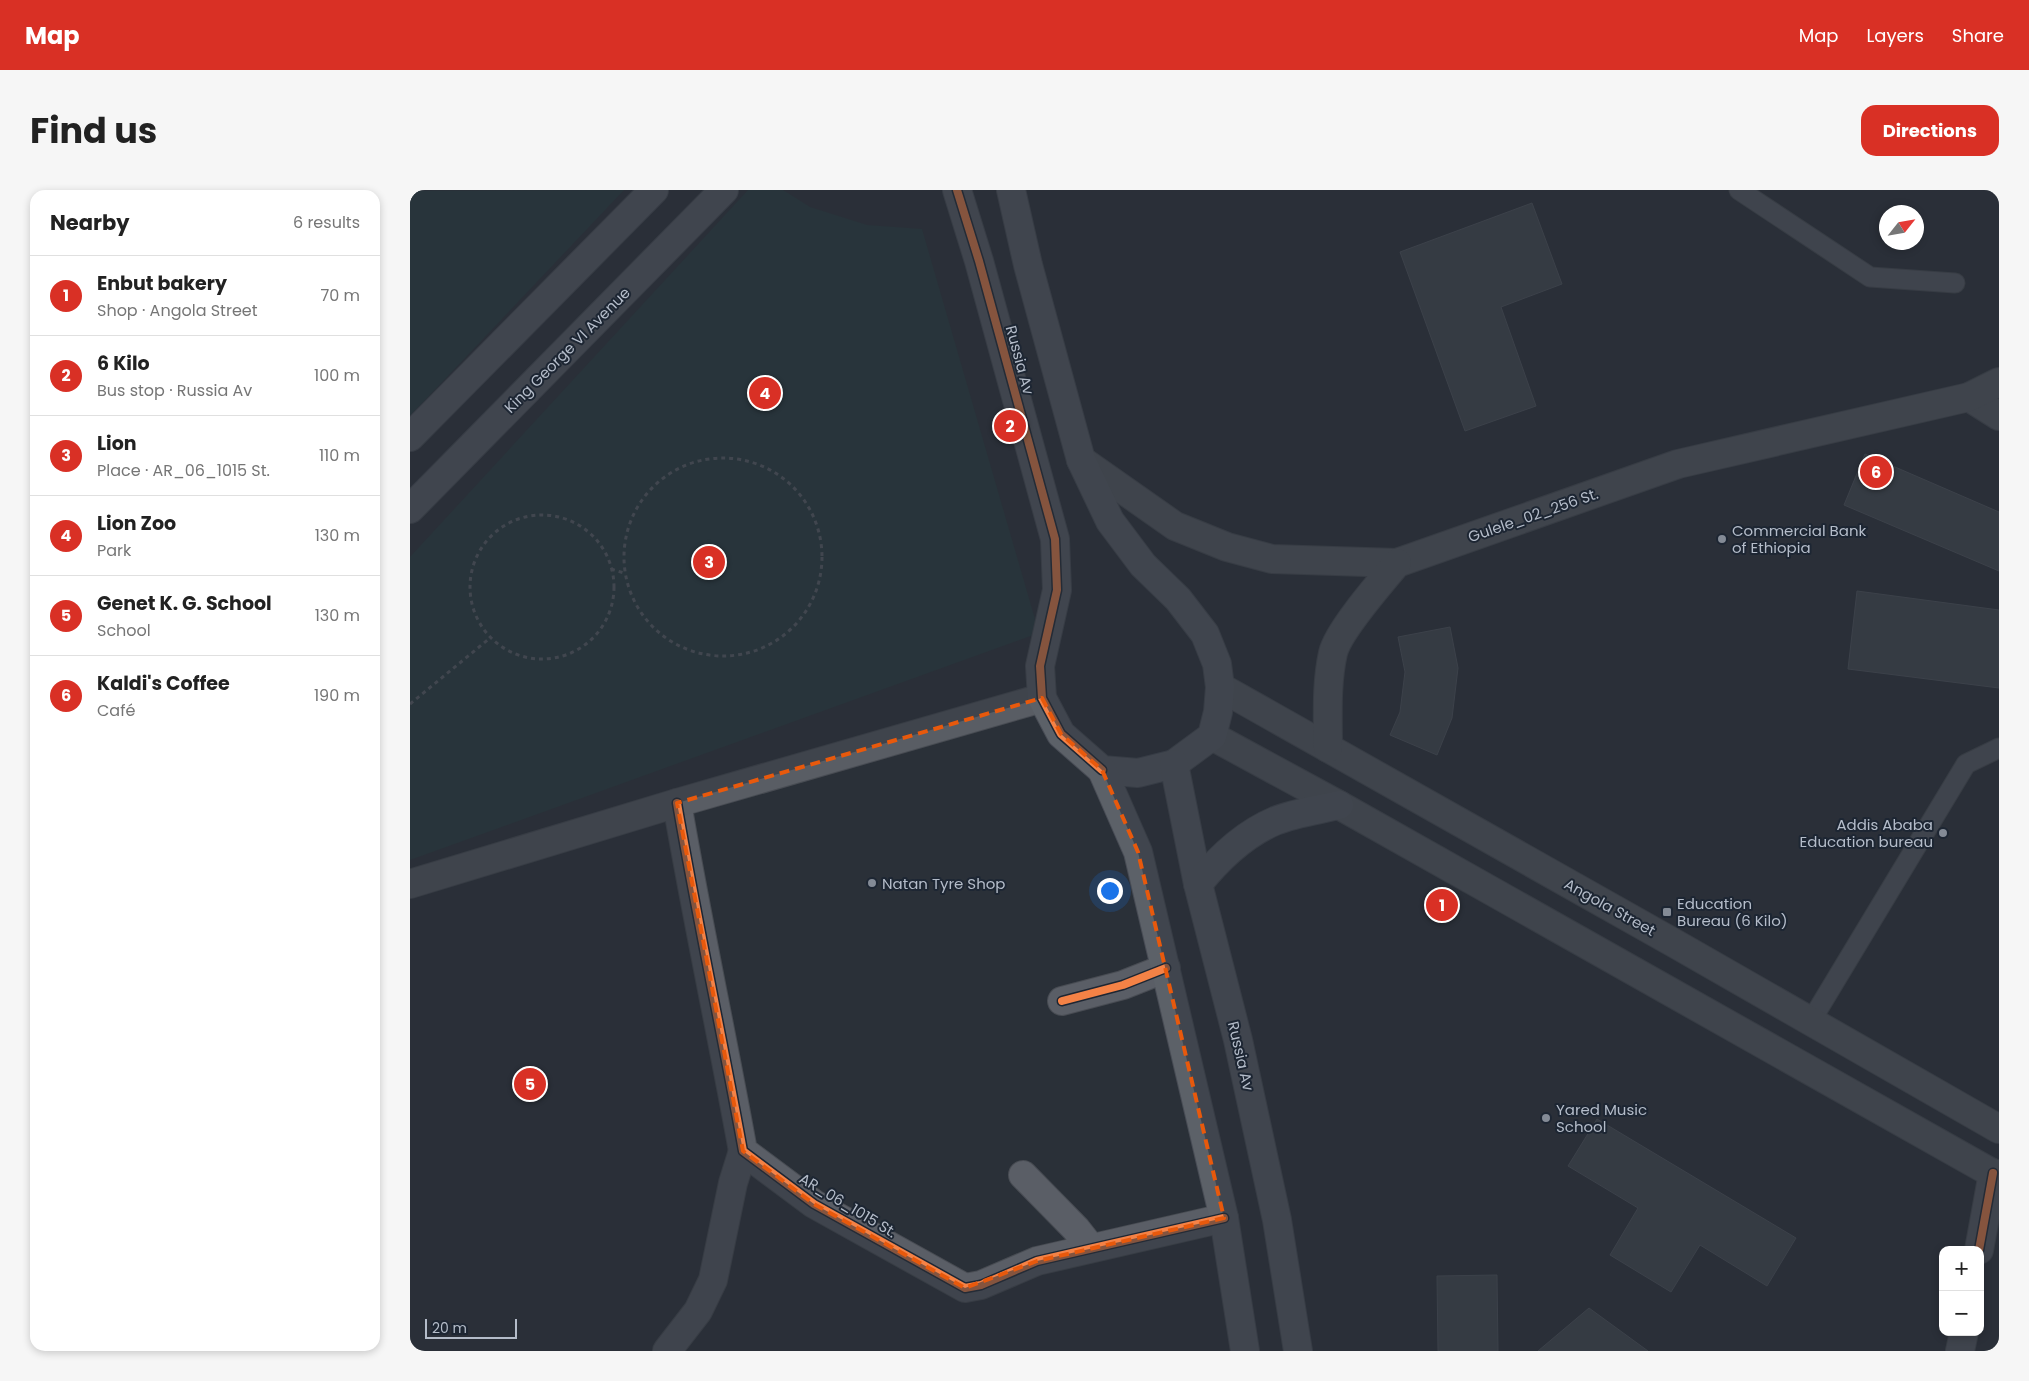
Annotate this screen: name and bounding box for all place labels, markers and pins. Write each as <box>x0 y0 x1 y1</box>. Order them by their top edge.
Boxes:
pin: 4 <box>749 374 781 412</box>
pin: 2 <box>994 407 1026 445</box>
pin: 6 <box>1860 453 1892 491</box>
place label: Commercial Bank of Ethiopia <box>1732 520 1867 558</box>
marker: Commercial Bank of Ethiopia <box>1716 533 1728 545</box>
pin: 3 <box>693 543 725 581</box>
place label: Addis Ababa Education bureau <box>1800 814 1933 852</box>
marker: Addis Ababa Education bureau <box>1937 827 1949 839</box>
place label: Natan Tyre Shop <box>882 873 1006 894</box>
marker: Natan Tyre Shop <box>866 877 878 889</box>
pin: 1 <box>1426 886 1458 924</box>
place label: Education Bureau (6 Kilo) <box>1677 893 1788 931</box>
marker: Education Bureau (6 Kilo) <box>1661 906 1673 918</box>
pin: 5 <box>514 1065 546 1103</box>
place label: Yared Music School <box>1556 1099 1647 1137</box>
marker: Yared Music School <box>1540 1112 1552 1124</box>

